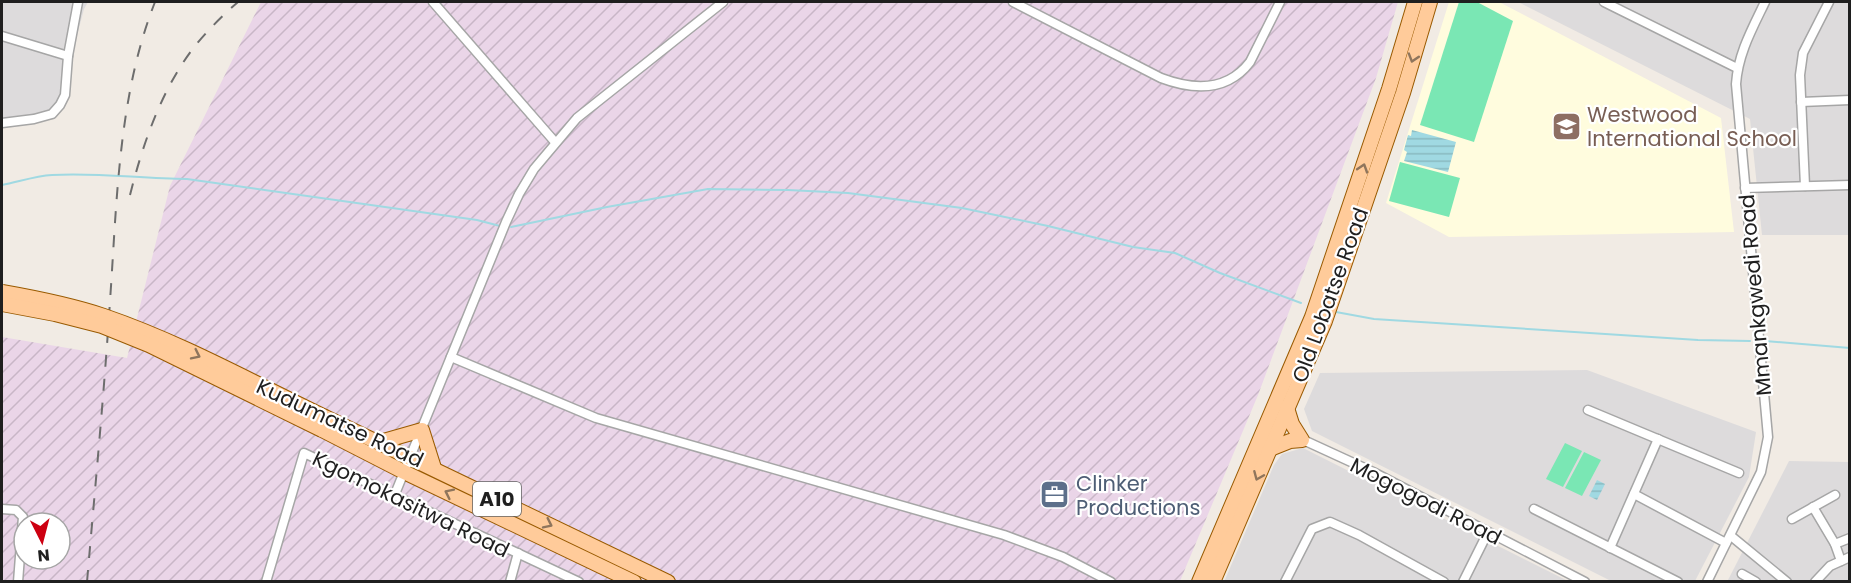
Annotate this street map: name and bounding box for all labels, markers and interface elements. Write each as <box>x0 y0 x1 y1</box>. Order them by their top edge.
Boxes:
one-way arrow <box>1408 52 1420 62</box>
place label: Westwood International School <box>1587 100 1797 153</box>
school or university icon: Westwood International School <box>1550 110 1582 142</box>
one-way arrow <box>1356 163 1368 174</box>
street label: Mmankgwedi Road <box>1732 193 1778 397</box>
street label: Old Lobatse Road <box>1285 203 1375 387</box>
one-way arrow <box>190 348 201 360</box>
street label: Kudumatse Road <box>252 372 428 474</box>
street label: Kgomokasitwa Road <box>308 444 514 564</box>
street label: Mogogodi Road <box>1345 450 1507 552</box>
place label: Clinker Productions <box>1076 469 1200 522</box>
one-way arrow <box>1253 470 1265 481</box>
office icon: Clinker Productions <box>1039 479 1071 511</box>
road number: A10 <box>473 482 521 516</box>
one-way arrow <box>444 488 455 500</box>
north arrow <box>12 511 72 571</box>
one-way arrow <box>542 516 553 528</box>
text: N <box>36 543 51 567</box>

